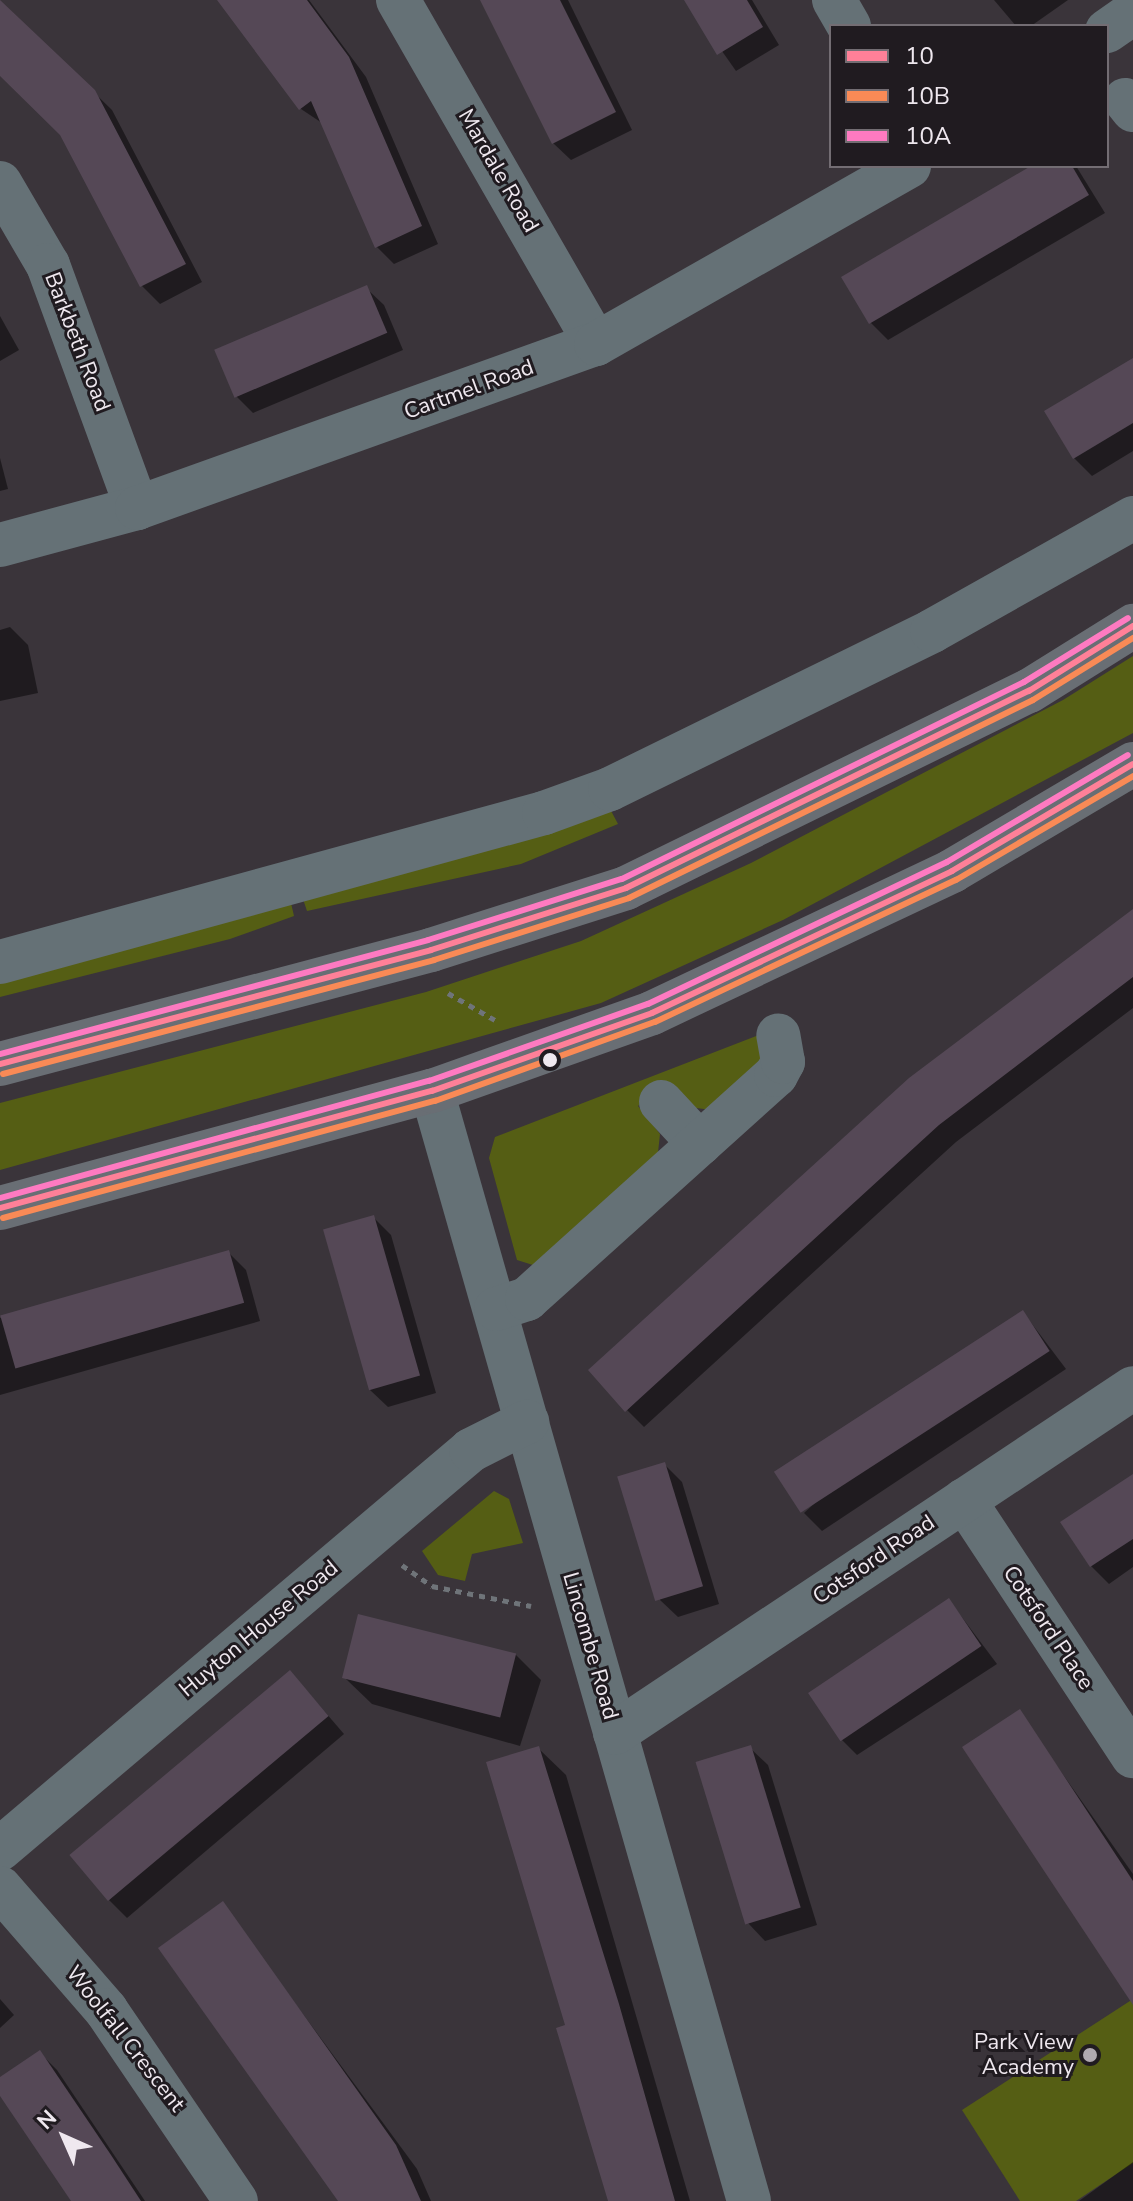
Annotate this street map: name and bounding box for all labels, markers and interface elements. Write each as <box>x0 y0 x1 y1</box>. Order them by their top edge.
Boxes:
legend <box>829 24 1109 168</box>
text: 10 <box>905 40 934 72</box>
text: 10B <box>905 80 950 112</box>
street label: Mardale Road <box>452 105 544 237</box>
text: 10A <box>905 120 951 152</box>
street label: Barkbeth Road <box>38 269 116 415</box>
street label: Cartmel Road <box>401 354 537 426</box>
unlabelled marker <box>542 1052 558 1068</box>
street label: Cotsford Road <box>808 1510 940 1610</box>
street label: Huyton House Road <box>174 1555 344 1703</box>
street label: Cotsford Place <box>997 1561 1099 1695</box>
street label: Lincombe Road <box>556 1569 624 1723</box>
street label: Woolfall Crescent <box>60 1961 190 2117</box>
place label: Park View Academy <box>974 2029 1074 2080</box>
marker: Park View Academy <box>1081 2046 1099 2064</box>
north arrow <box>24 2097 104 2177</box>
text: N <box>31 2104 63 2136</box>

